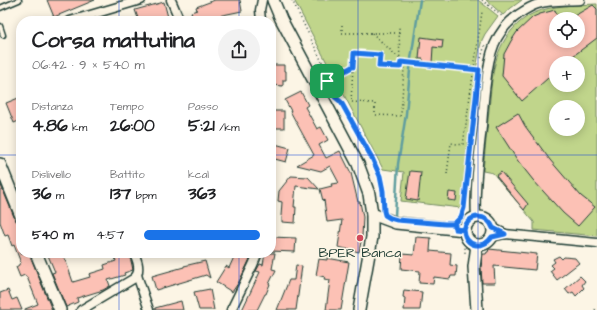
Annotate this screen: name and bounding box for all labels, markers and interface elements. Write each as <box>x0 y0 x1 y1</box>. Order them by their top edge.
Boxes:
map controls <box>549 12 585 136</box>
button: locate <box>549 12 585 48</box>
text: Corsa mattutina <box>32 25 195 56</box>
button: share <box>218 29 260 71</box>
text: 06:42 · 9 × 540 m <box>32 56 145 74</box>
button: + <box>549 56 585 92</box>
pin <box>310 64 344 98</box>
icon: arrive <box>316 70 338 92</box>
text: Distanza <box>32 99 73 114</box>
text: Tempo <box>110 99 144 114</box>
text: Passo <box>188 99 218 114</box>
button: − <box>549 100 585 136</box>
text: 4.86 <box>32 114 68 138</box>
text: 26:00 <box>110 114 155 138</box>
text: 5:21 <box>188 114 215 138</box>
text: km <box>68 120 87 135</box>
text: /km <box>215 120 240 135</box>
text: Dislivello <box>32 167 71 182</box>
text: Battito <box>110 167 145 182</box>
text: kcal <box>188 167 209 182</box>
text: 36 <box>32 182 51 206</box>
text: 137 <box>110 182 131 206</box>
text: 363 <box>188 182 216 206</box>
text: m <box>51 188 64 203</box>
text: bpm <box>131 188 157 203</box>
text: 540 m <box>32 226 74 244</box>
text: 4:57 <box>96 226 124 244</box>
marker: BPER Banca <box>355 233 365 243</box>
place label: BPER Banca <box>319 243 401 263</box>

